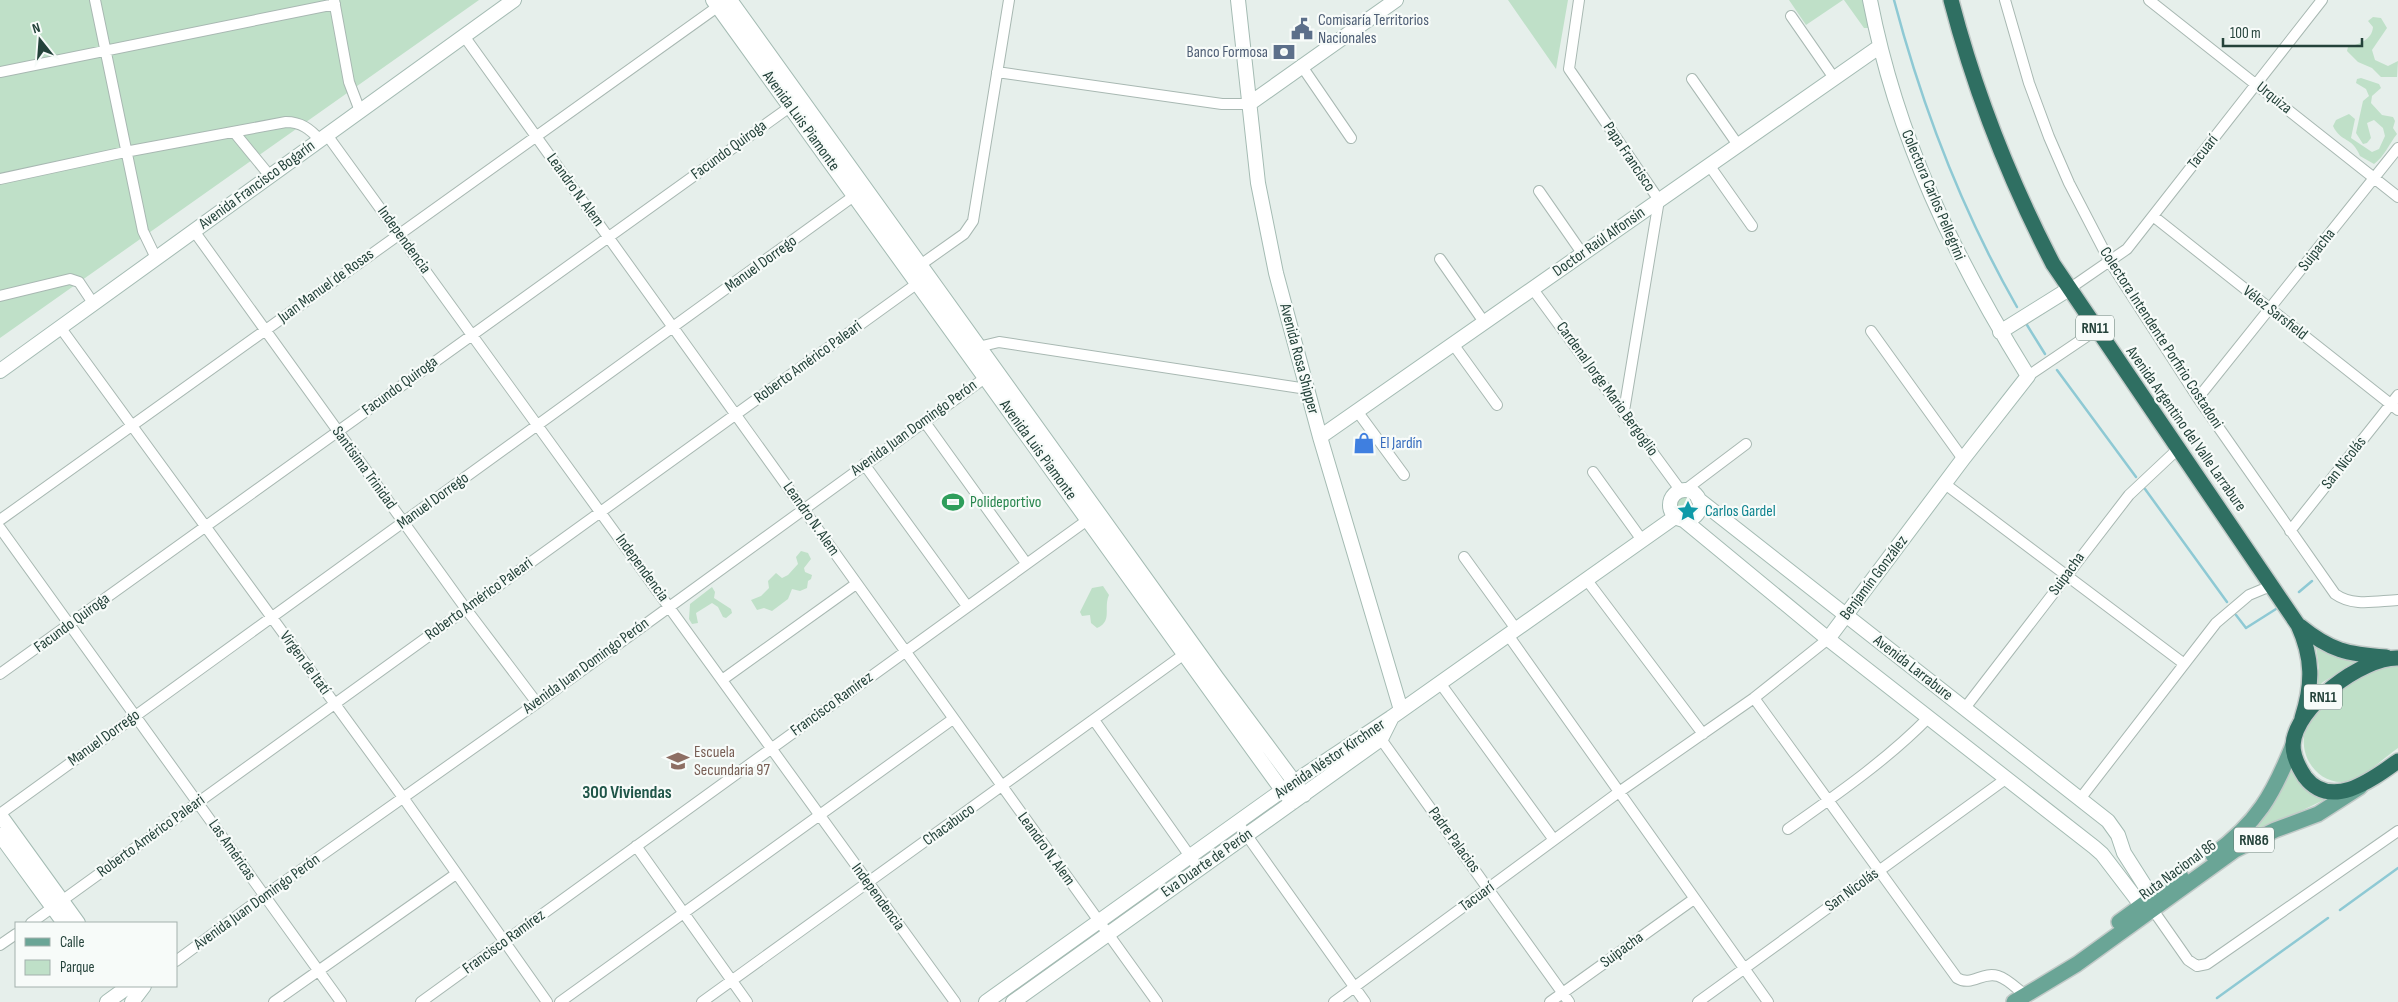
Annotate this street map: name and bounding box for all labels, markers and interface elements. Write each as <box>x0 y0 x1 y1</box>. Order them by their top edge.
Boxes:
place label: Comisaría Territorios Nacionales <box>1318 11 1429 48</box>
north arrow <box>15 15 65 65</box>
scale bar <box>2223 15 2362 47</box>
public building icon: Comisaría Territorios Nacionales <box>1289 16 1315 42</box>
text: N <box>30 19 42 37</box>
text: 100 m <box>2230 24 2261 43</box>
bank icon: Banco Formosa <box>1271 39 1297 65</box>
place label: Banco Formosa <box>1186 43 1268 62</box>
street label: Avenida Luis Piamonte <box>758 66 844 175</box>
street label: Urquiza <box>2252 78 2296 118</box>
street label: Facundo Quiroga <box>688 116 770 184</box>
street label: Papa Francisco <box>1599 119 1659 195</box>
street label: Colectora Carlos Pellegrini <box>1897 127 1969 263</box>
street label: Tacuarí <box>2184 131 2222 173</box>
street label: Avenida Francisco Bogarín <box>194 137 319 234</box>
street label: Leandro N. Alem <box>542 150 608 230</box>
street label: Independencia <box>373 203 435 277</box>
street label: Doctor Raúl Alfonsín <box>1549 203 1649 281</box>
street label: Suipacha <box>2295 225 2339 275</box>
street label: Manuel Dorrego <box>721 232 801 296</box>
street label: Colectora Intendente Porfirio Costadoni <box>2095 244 2227 432</box>
street label: Juan Manuel de Rosas <box>274 245 378 328</box>
street label: Vélez Sarsfield <box>2239 282 2311 344</box>
street label: Avenida Rosa Shipper <box>1275 301 1323 417</box>
road number: RN11 <box>2076 316 2114 340</box>
street label: Roberto Américo Paleari <box>750 317 866 407</box>
street label: Cardenal Jorge Mario Bergoglio <box>1552 318 1662 460</box>
street label: Avenida Argentino del Valle Larrabure <box>2121 342 2250 515</box>
street label: Facundo Quiroga <box>359 352 441 420</box>
street label: Avenida Juan Domingo Perón <box>847 376 981 481</box>
street label: Avenida Luis Piamonte <box>995 395 1081 504</box>
street label: Santisima Trinidad <box>328 423 400 513</box>
shop icon: El Jardín <box>1351 430 1377 456</box>
street label: San Nicolás <box>2318 433 2371 493</box>
place label: El Jardín <box>1380 434 1422 453</box>
street label: Manuel Dorrego <box>393 469 473 533</box>
street label: Leandro N. Alem <box>779 478 843 560</box>
sports icon: Polideportivo <box>940 489 966 515</box>
place label: Polideportivo <box>970 493 1041 512</box>
place icon: Carlos Gardel <box>1675 498 1701 524</box>
place label: Carlos Gardel <box>1705 502 1776 521</box>
street label: Independencia <box>611 531 673 605</box>
street label: Benjamín González <box>1836 532 1912 624</box>
street label: Suipacha <box>2045 549 2089 599</box>
street label: Roberto Américo Paleari <box>421 554 537 644</box>
street label: Facundo Quiroga <box>31 589 113 657</box>
street label: Avenida Juan Domingo Perón <box>519 614 653 719</box>
street label: Virgen de Itatí <box>276 627 334 699</box>
street label: Avenida Larrabure <box>1869 630 1957 705</box>
street label: Francisco Ramírez <box>787 668 877 740</box>
road number: RN11 <box>2304 684 2342 710</box>
street label: Manuel Dorrego <box>64 706 144 770</box>
street label: Avenida Néstor Kirchner <box>1270 715 1389 803</box>
place label: Escuela Secundaria 97 <box>694 743 770 780</box>
school or university icon: Escuela Secundaria 97 <box>665 748 691 774</box>
district label: 300 Viviendas <box>582 782 672 803</box>
street label: Roberto Américo Paleari <box>93 791 209 881</box>
street label: Chacabuco <box>919 800 979 850</box>
street label: Padre Palacios <box>1424 804 1484 877</box>
street label: Leandro N. Alem <box>1013 809 1079 889</box>
street label: Las Américas <box>204 816 260 884</box>
street label: Eva Duarte de Perón <box>1158 824 1256 902</box>
road number: RN86 <box>2234 828 2274 852</box>
street label: Ruta Nacional 86 <box>2136 836 2220 904</box>
street label: Avenida Juan Domingo Perón <box>190 850 324 955</box>
street label: Independencia <box>847 860 909 934</box>
street label: San Nicolás <box>1822 864 1883 916</box>
street label: Tacuarí <box>1456 878 1498 916</box>
street label: Francisco Ramírez <box>459 906 549 978</box>
legend <box>15 922 178 987</box>
street label: Suipacha <box>1597 928 1647 972</box>
text: Calle <box>60 933 84 952</box>
text: Parque <box>60 958 95 977</box>

